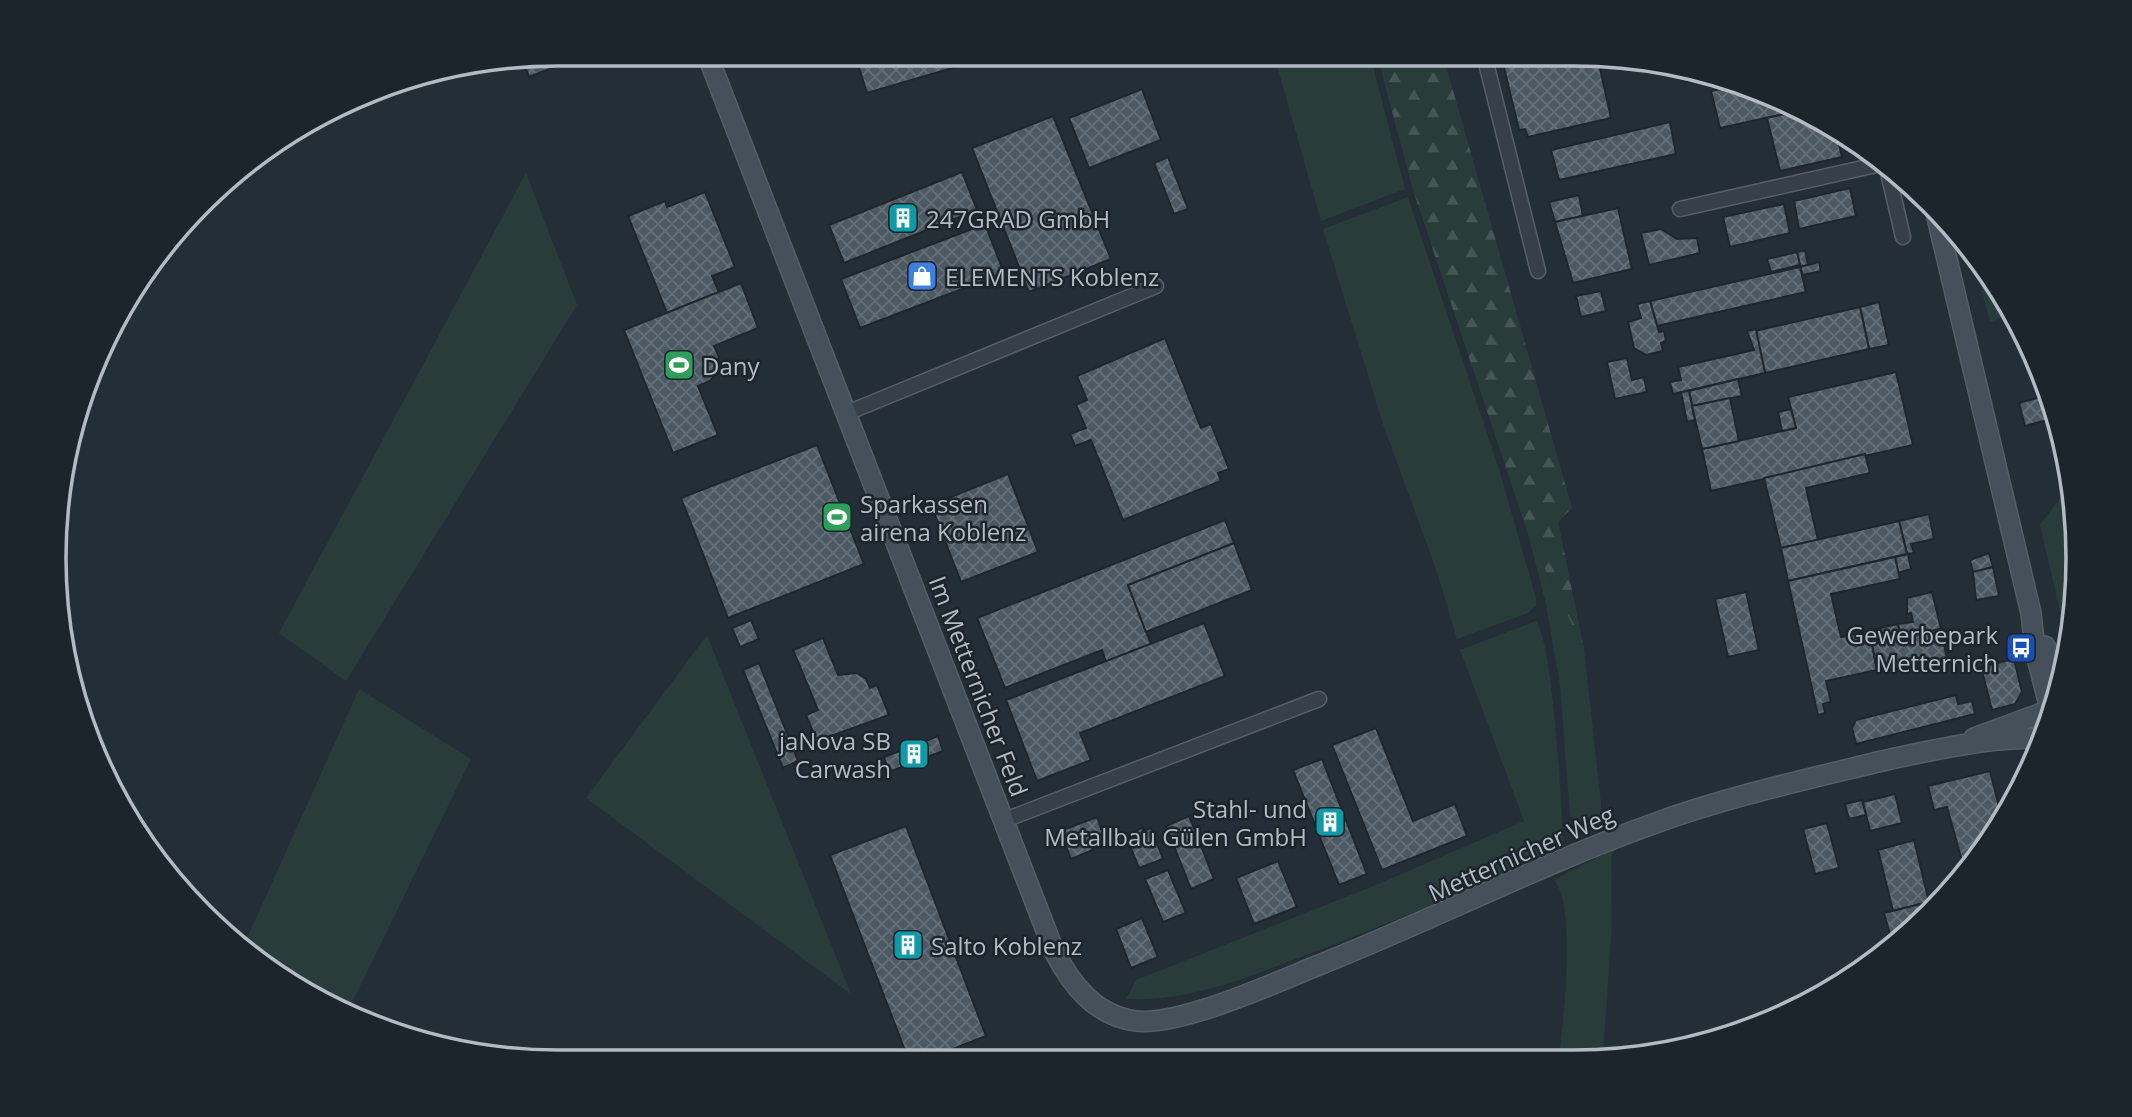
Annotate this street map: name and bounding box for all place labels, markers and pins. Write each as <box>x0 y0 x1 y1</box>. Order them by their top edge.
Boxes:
building icon: 247GRAD GmbH <box>886 201 920 235</box>
place label: 247GRAD GmbH <box>926 202 1110 235</box>
shop icon: ELEMENTS Koblenz <box>905 259 939 293</box>
place label: ELEMENTS Koblenz <box>945 260 1159 293</box>
sports icon: Dany <box>662 348 696 382</box>
place label: Dany <box>702 349 760 382</box>
place label: Sparkassen airena Koblenz <box>860 487 1026 548</box>
sports icon: Sparkassen airena Koblenz <box>820 500 854 534</box>
place label: Gewerbepark Metternich <box>1847 618 1998 679</box>
bus stop icon: Gewerbepark Metternich <box>2004 631 2038 665</box>
place label: jaNova SB Carwash <box>777 724 891 785</box>
building icon: jaNova SB Carwash <box>897 737 931 771</box>
place label: Stahl- und Metallbau Gülen GmbH <box>1044 792 1307 853</box>
building icon: Stahl- und Metallbau Gülen GmbH <box>1313 805 1347 839</box>
building icon: Salto Koblenz <box>891 928 925 962</box>
place label: Salto Koblenz <box>931 929 1082 962</box>

